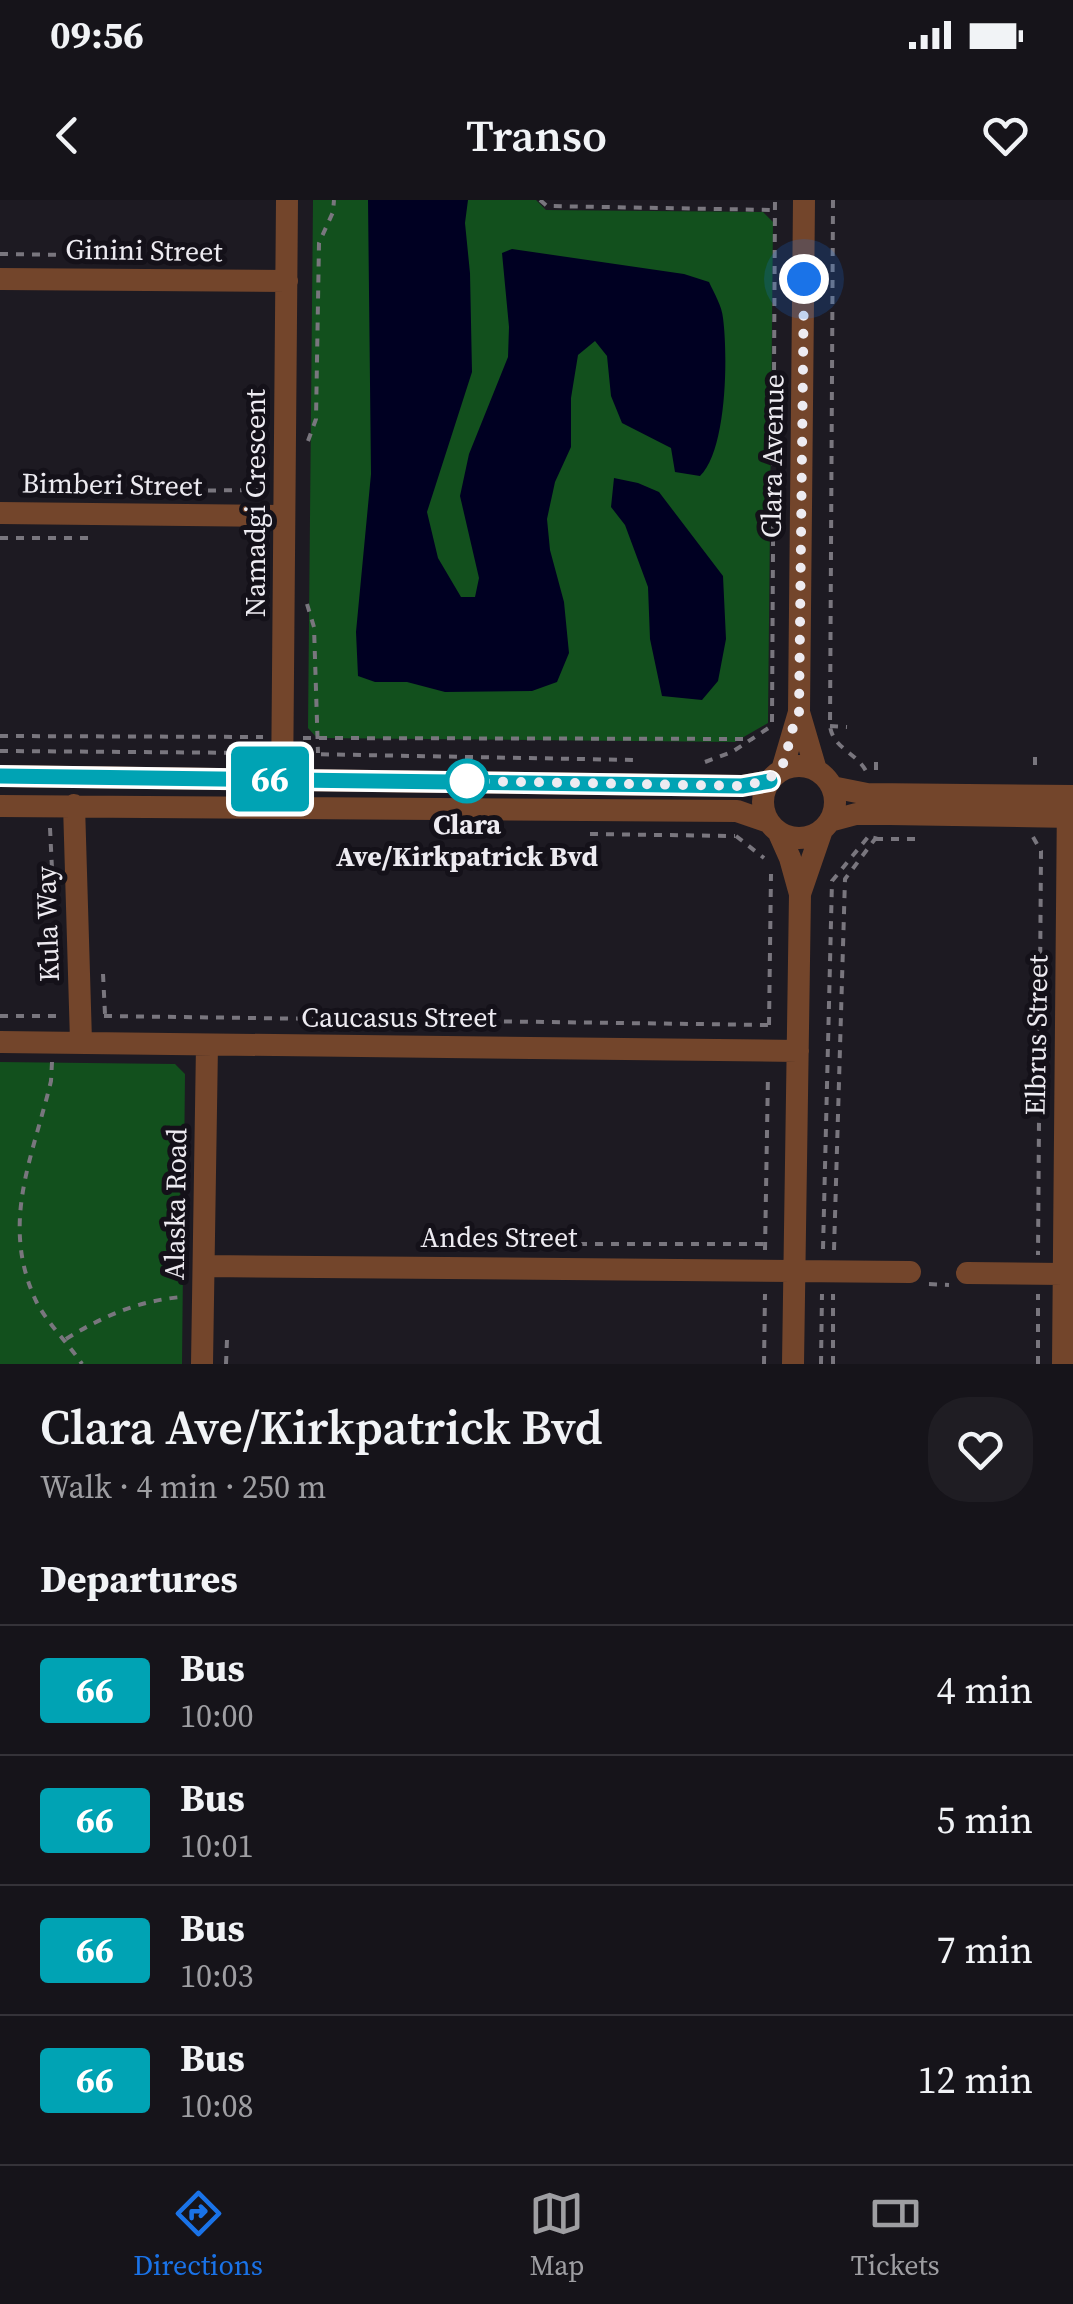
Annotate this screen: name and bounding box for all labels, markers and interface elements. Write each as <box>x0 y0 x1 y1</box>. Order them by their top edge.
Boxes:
text: 09:56 <box>50 9 144 61</box>
text: Transo <box>466 104 607 166</box>
icon: back <box>40 108 95 163</box>
icon: heart <box>978 108 1033 163</box>
street label: Ginini Street <box>65 230 224 270</box>
your location <box>779 254 829 304</box>
street label: Clara Avenue <box>752 374 792 538</box>
street label: Namadgi Crescent <box>236 388 274 617</box>
street label: Bimberi Street <box>21 463 204 505</box>
line badge: 66 <box>225 746 315 812</box>
text: 66 <box>251 755 289 803</box>
marker: Clara Ave/Kirkpatrick Bvd <box>446 760 488 802</box>
place label: Clara Ave/Kirkpatrick Bvd <box>336 805 598 875</box>
street label: Kula Way <box>26 865 68 982</box>
street label: Elbrus Street <box>1016 953 1056 1116</box>
street label: Caucasus Street <box>301 998 498 1036</box>
street label: Alaska Road <box>155 1127 195 1280</box>
street label: Andes Street <box>421 1218 578 1256</box>
text: Clara Ave/Kirkpatrick Bvd <box>40 1394 603 1460</box>
button: heart <box>928 1397 1033 1502</box>
text: Walk · 4 min · 250 m <box>40 1465 326 1509</box>
text: Departures <box>40 1553 238 1605</box>
text: Bus <box>180 1642 245 1694</box>
text: 4 min <box>937 1664 1033 1716</box>
text: 66 <box>76 1666 114 1714</box>
text: 10:00 <box>180 1694 254 1738</box>
text: Bus <box>180 1772 245 1824</box>
text: 5 min <box>937 1794 1033 1846</box>
text: 66 <box>76 1796 114 1844</box>
text: 10:01 <box>180 1824 254 1868</box>
text: Bus <box>180 1902 245 1954</box>
text: 7 min <box>937 1924 1033 1976</box>
text: 66 <box>76 1926 114 1974</box>
text: 10:03 <box>180 1954 254 1998</box>
text: Bus <box>180 2032 245 2084</box>
text: 12 min <box>918 2054 1033 2106</box>
text: 66 <box>76 2056 114 2104</box>
text: 10:08 <box>180 2084 254 2128</box>
tab: Directions <box>133 2186 263 2284</box>
tab: Map <box>529 2186 584 2284</box>
tab: Tickets <box>851 2186 940 2284</box>

